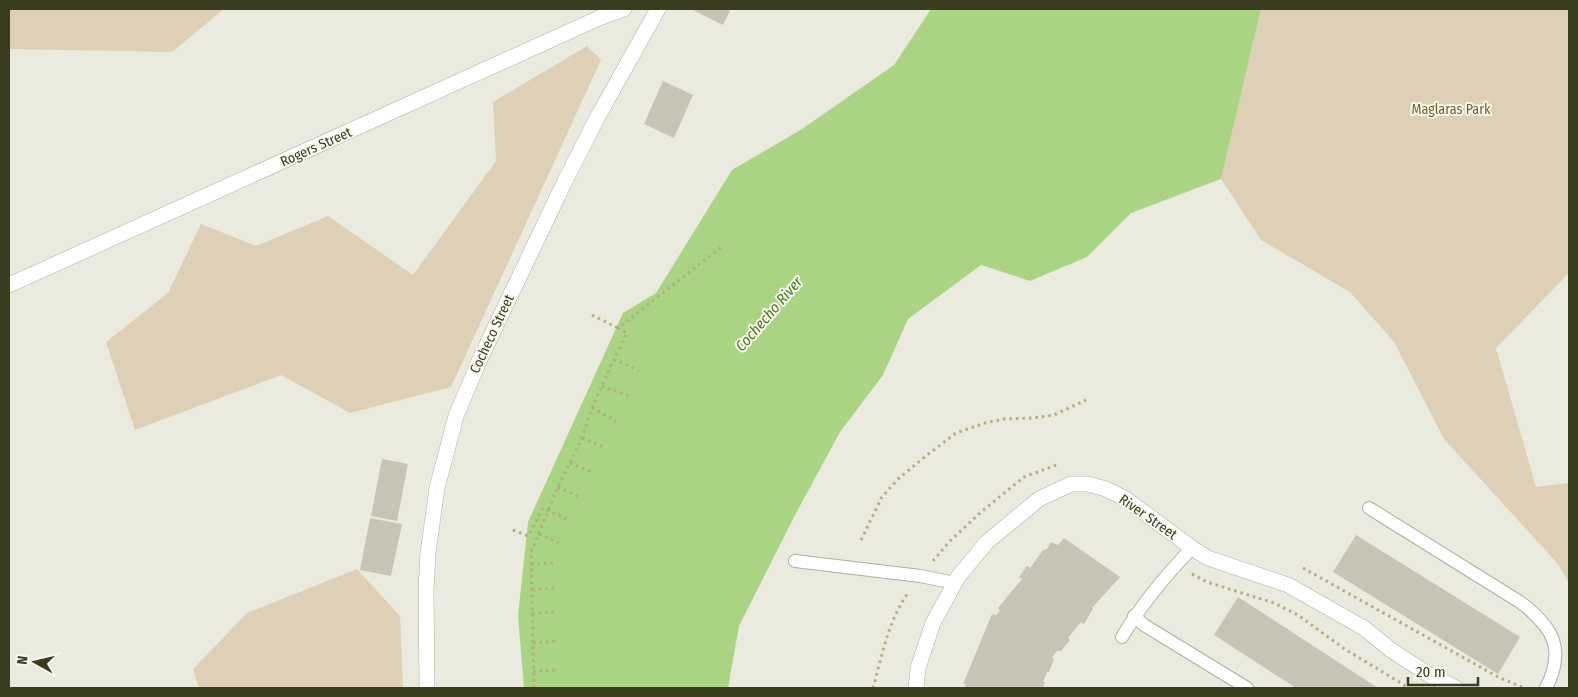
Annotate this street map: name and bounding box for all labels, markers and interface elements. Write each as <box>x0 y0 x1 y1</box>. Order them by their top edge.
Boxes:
park label: Maglaras Park <box>1411 101 1491 118</box>
street label: Rogers Street <box>278 124 355 170</box>
water label: Cochecho River <box>732 272 807 355</box>
street label: Cocheco Street <box>466 291 518 376</box>
street label: River Street <box>1116 491 1181 543</box>
north arrow <box>10 637 60 687</box>
scale bar <box>1408 654 1478 686</box>
text: N <box>14 655 32 666</box>
text: 20 m <box>1416 663 1446 681</box>

